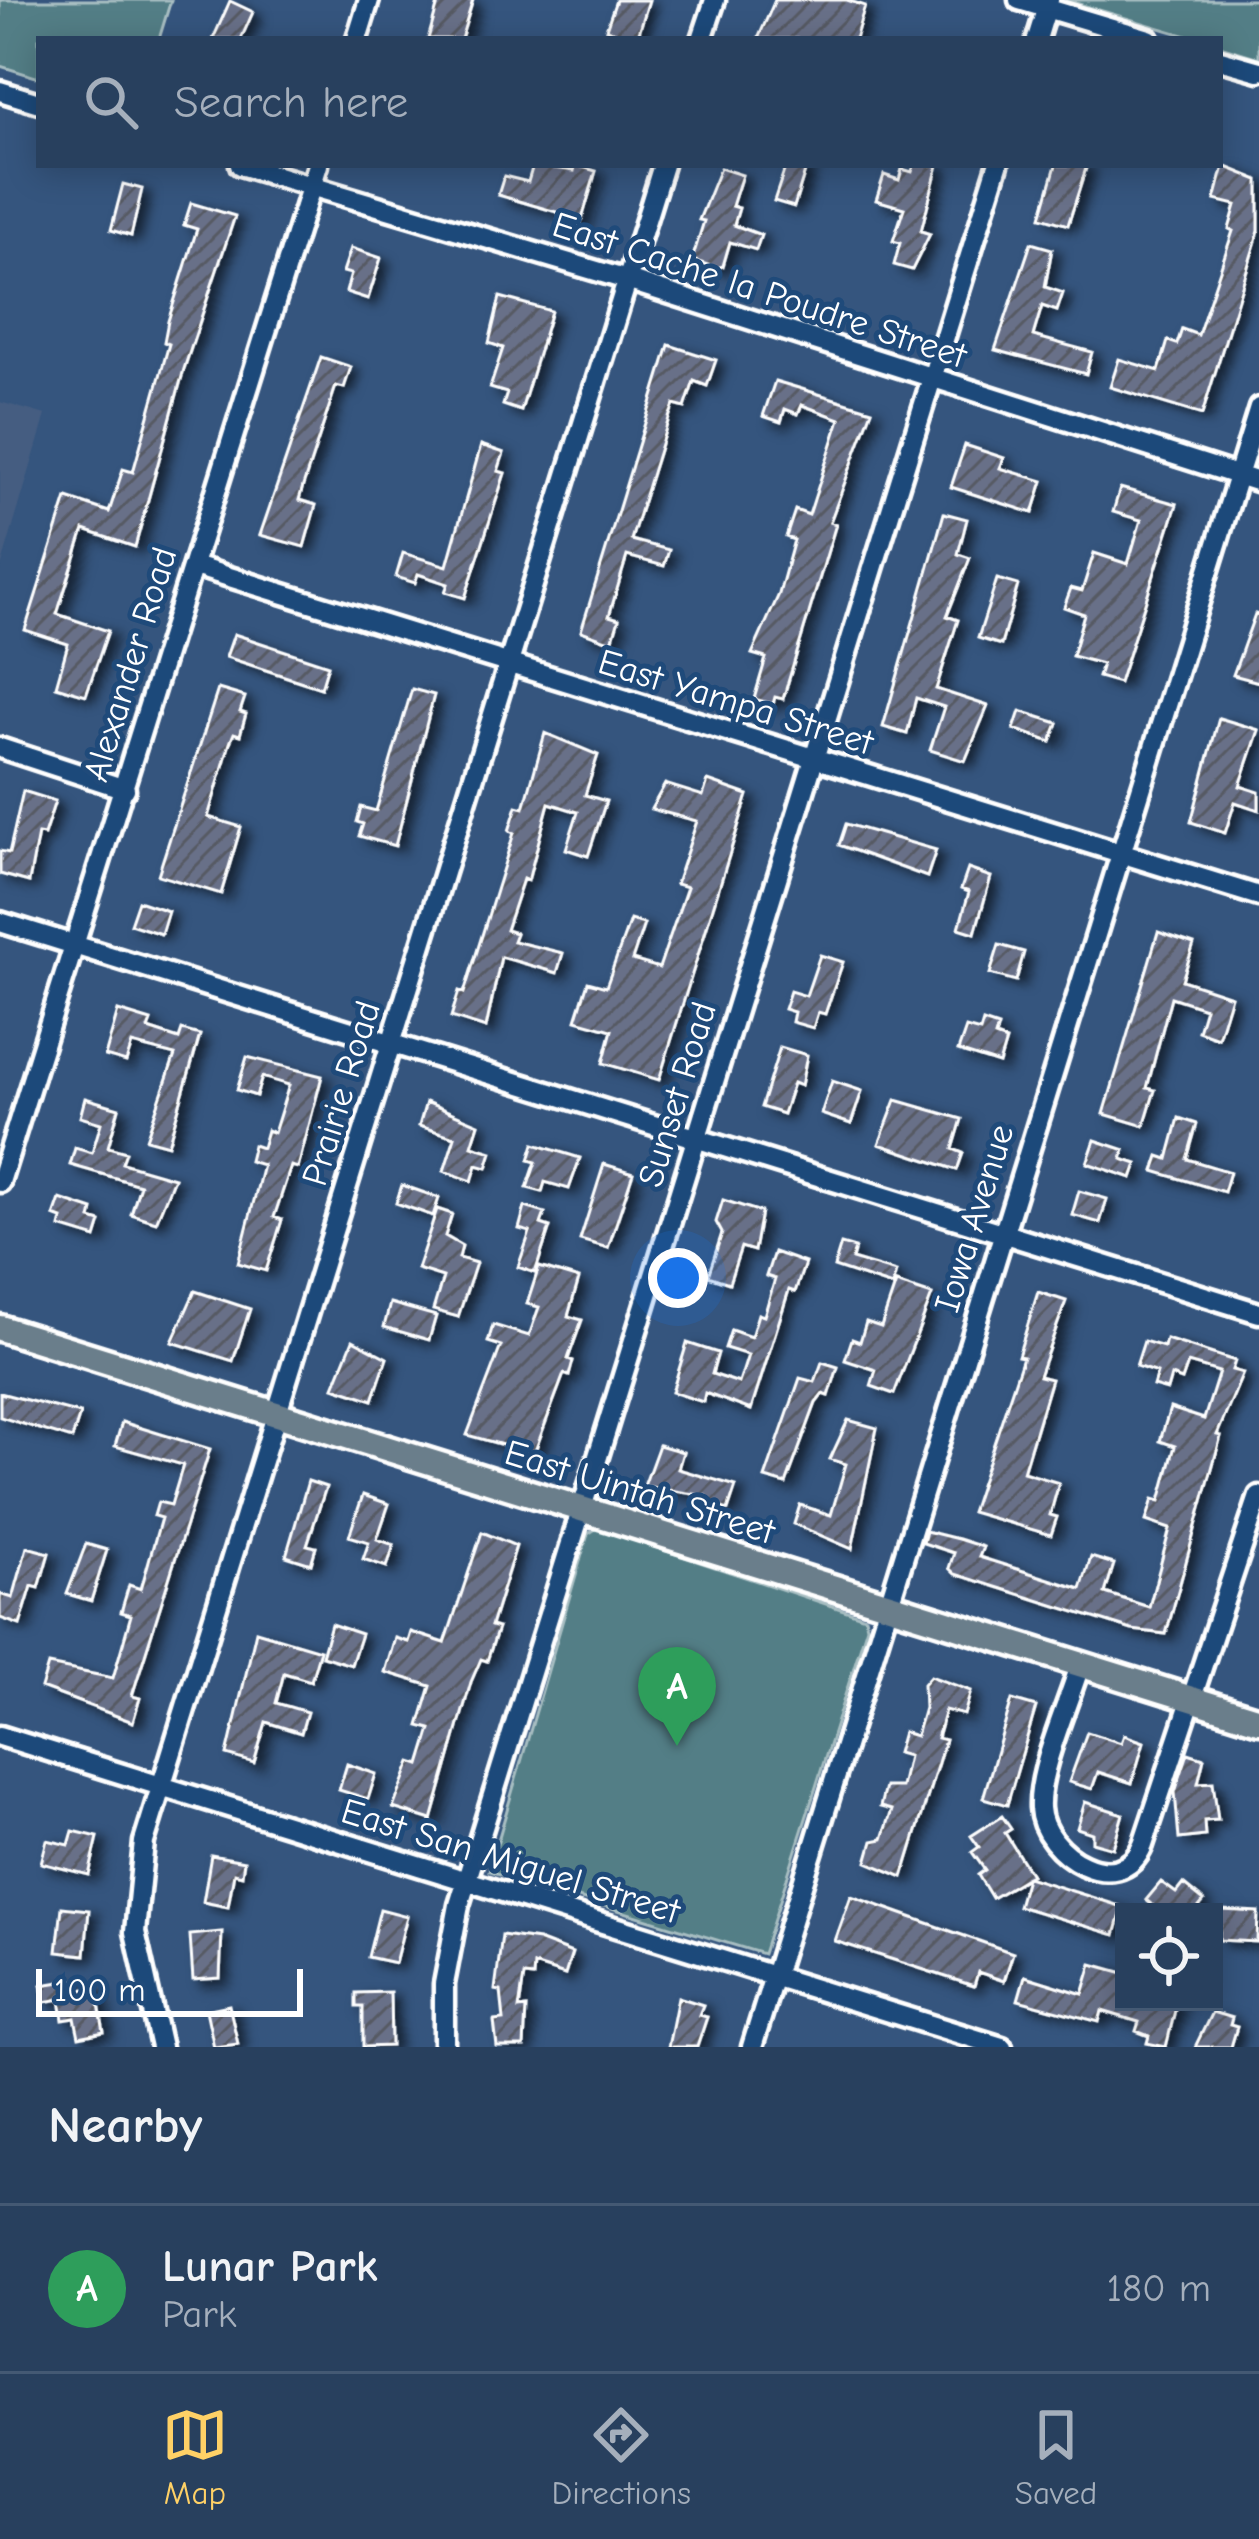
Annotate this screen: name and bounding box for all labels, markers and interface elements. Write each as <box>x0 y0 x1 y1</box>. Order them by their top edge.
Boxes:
search box <box>36 36 1223 168</box>
icon: search <box>78 69 144 135</box>
text: Search here <box>174 76 408 128</box>
street label: East Cache la Poudre Street <box>548 204 973 377</box>
street label: Alexander Road <box>75 542 186 787</box>
street label: East Yampa Street <box>593 641 879 764</box>
street label: Prairie Road <box>294 996 389 1191</box>
street label: Sunset Road <box>630 997 725 1192</box>
street label: Iowa Avenue <box>926 1120 1022 1317</box>
your location <box>648 1248 708 1308</box>
street label: East Uintah Street <box>500 1432 781 1553</box>
pin: A <box>638 1647 716 1746</box>
street label: East San Miguel Street <box>336 1790 686 1933</box>
map controls <box>1115 1903 1223 2011</box>
button: locate <box>1115 1903 1223 2011</box>
scale bar <box>36 1963 303 2016</box>
text: 100 m <box>54 1971 146 2009</box>
text: Nearby <box>48 2096 202 2155</box>
text: Lunar Park <box>162 2240 378 2292</box>
text: A <box>76 2266 98 2311</box>
text: 180 m <box>1106 2266 1211 2311</box>
text: Park <box>162 2292 237 2337</box>
tab: Map <box>162 2402 228 2512</box>
tab: Directions <box>552 2402 691 2512</box>
tab: Saved <box>1015 2402 1097 2512</box>

